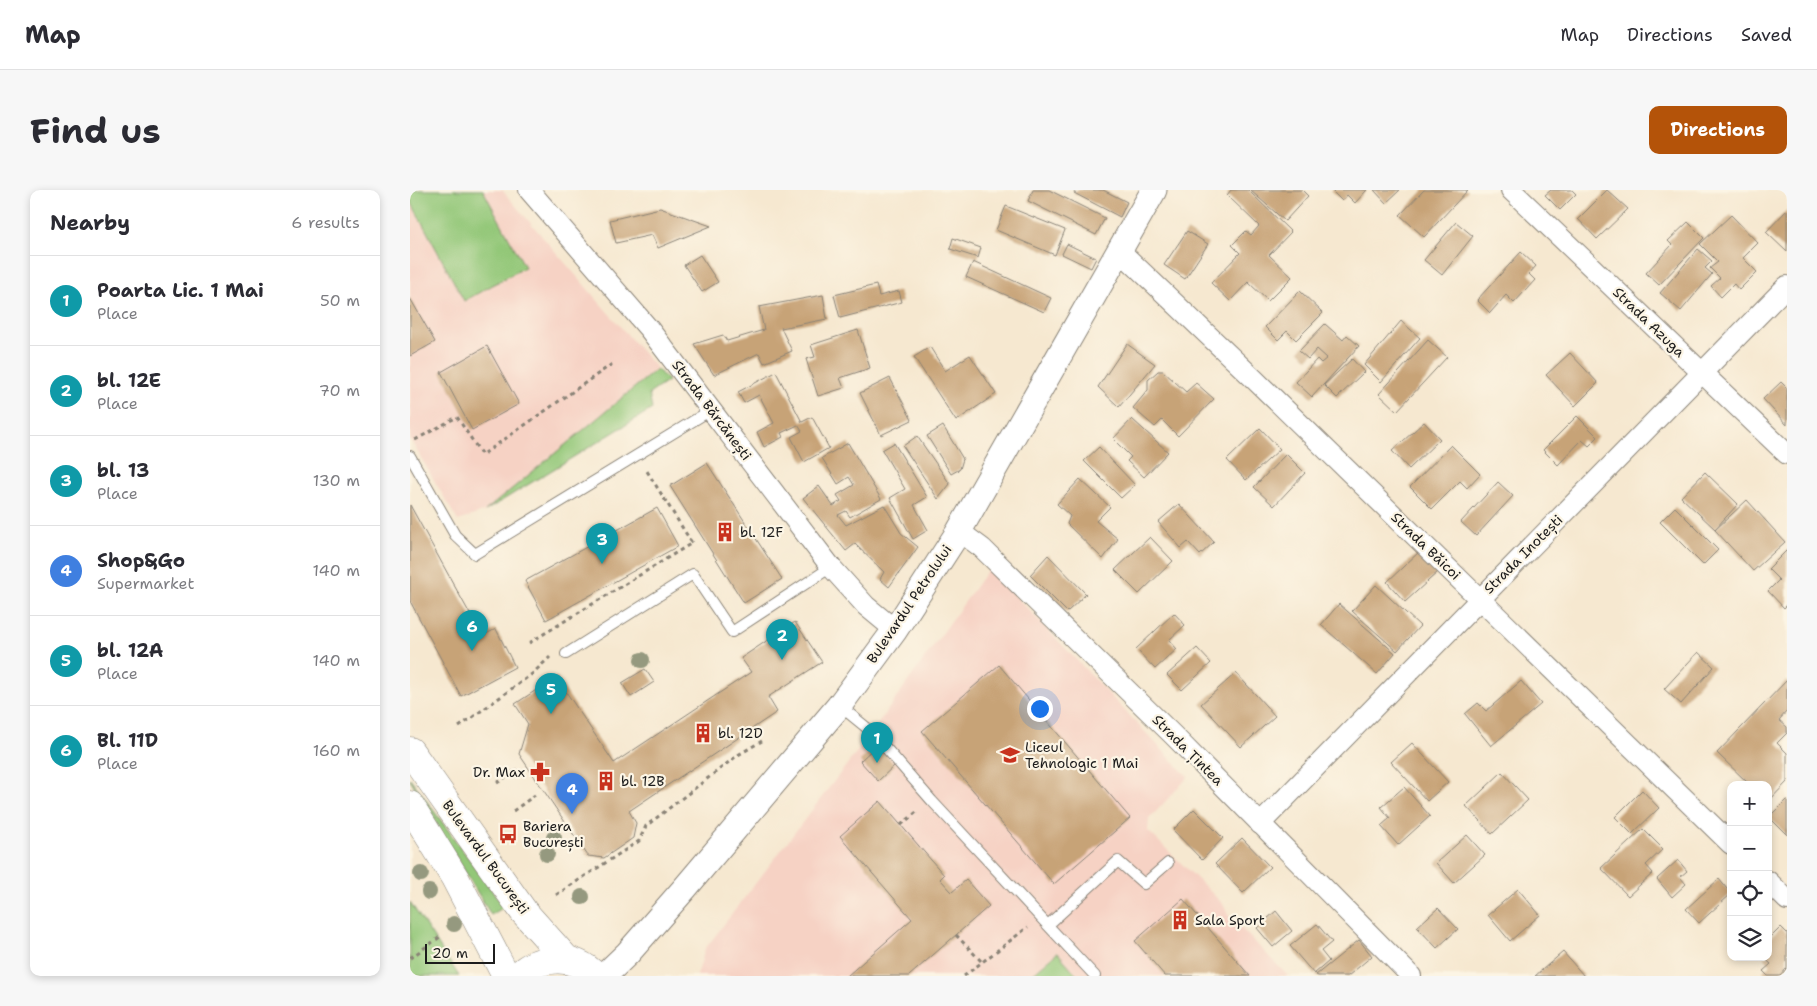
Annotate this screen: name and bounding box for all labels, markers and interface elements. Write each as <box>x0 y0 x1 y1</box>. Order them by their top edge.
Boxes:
text: Map <box>25 19 81 51</box>
text: Map <box>1561 23 1599 47</box>
text: Directions <box>1627 23 1713 47</box>
text: Saved <box>1741 23 1792 47</box>
button: Directions <box>1649 106 1787 154</box>
text: Find us <box>30 107 161 154</box>
text: Nearby <box>50 209 130 237</box>
text: 6 results <box>291 212 360 233</box>
text: Poarta Lic. 1 Mai <box>97 278 264 303</box>
street label: Strada Azuga <box>1609 283 1689 361</box>
text: 1 <box>62 290 70 311</box>
text: 50 m <box>320 290 360 311</box>
text: Place <box>97 303 138 324</box>
street label: Strada Bărcănești <box>668 356 756 464</box>
text: bl. 12E <box>97 368 161 393</box>
text: 2 <box>60 380 72 401</box>
text: 70 m <box>319 380 360 401</box>
text: Place <box>97 393 138 414</box>
text: bl. 13 <box>97 458 149 483</box>
text: 3 <box>60 470 72 491</box>
text: 130 m <box>313 470 360 491</box>
text: Place <box>97 483 138 504</box>
street label: Strada Băicoi <box>1387 508 1465 584</box>
street label: Strada Inotești <box>1480 511 1567 598</box>
building icon: bl. 12F <box>714 521 736 543</box>
pin: 3 <box>586 523 618 564</box>
place label: bl. 12F <box>740 523 783 541</box>
street label: Bulevardul Petrolului <box>863 541 955 667</box>
text: Shop&Go <box>97 548 185 573</box>
text: 4 <box>60 560 72 581</box>
text: 140 m <box>313 560 360 581</box>
text: Supermarket <box>97 573 194 594</box>
pin: 6 <box>456 610 488 651</box>
pin: 2 <box>766 619 798 660</box>
text: bl. 12A <box>97 638 163 663</box>
text: 5 <box>61 650 71 671</box>
text: 140 m <box>313 650 360 671</box>
text: Place <box>97 663 138 684</box>
pin: 5 <box>535 673 567 714</box>
your location <box>1027 696 1053 722</box>
street label: Strada Țintea <box>1148 711 1227 790</box>
building icon: bl. 12D <box>692 722 714 744</box>
pin: 1 <box>861 722 893 763</box>
place label: bl. 12D <box>718 724 763 742</box>
text: Bl. 11D <box>97 728 158 753</box>
place label: Liceul Tehnologic 1 Mai <box>1025 738 1138 772</box>
text: 6 <box>60 740 72 761</box>
text: 160 m <box>313 740 360 761</box>
school or university icon: Liceul Tehnologic 1 Mai <box>999 744 1021 766</box>
text: Place <box>97 753 138 774</box>
pharmacy icon: Dr. Max <box>529 761 551 783</box>
place label: Dr. Max <box>473 763 525 781</box>
building icon: bl. 12B <box>595 770 617 792</box>
place label: bl. 12B <box>621 772 665 790</box>
pin: 4 <box>556 773 588 814</box>
map controls <box>1727 781 1772 961</box>
button: + <box>1727 781 1772 826</box>
street label: Bulevardul București <box>438 796 533 918</box>
place label: Bariera București <box>523 817 584 852</box>
bus stop icon: Bariera București <box>497 823 519 845</box>
button: − <box>1727 826 1772 871</box>
button: locate <box>1727 871 1772 916</box>
building icon: Sala Sport <box>1169 909 1191 931</box>
place label: Sala Sport <box>1195 911 1265 929</box>
button: layers <box>1727 916 1772 961</box>
scale bar <box>425 941 495 964</box>
text: 20 m <box>432 944 468 962</box>

